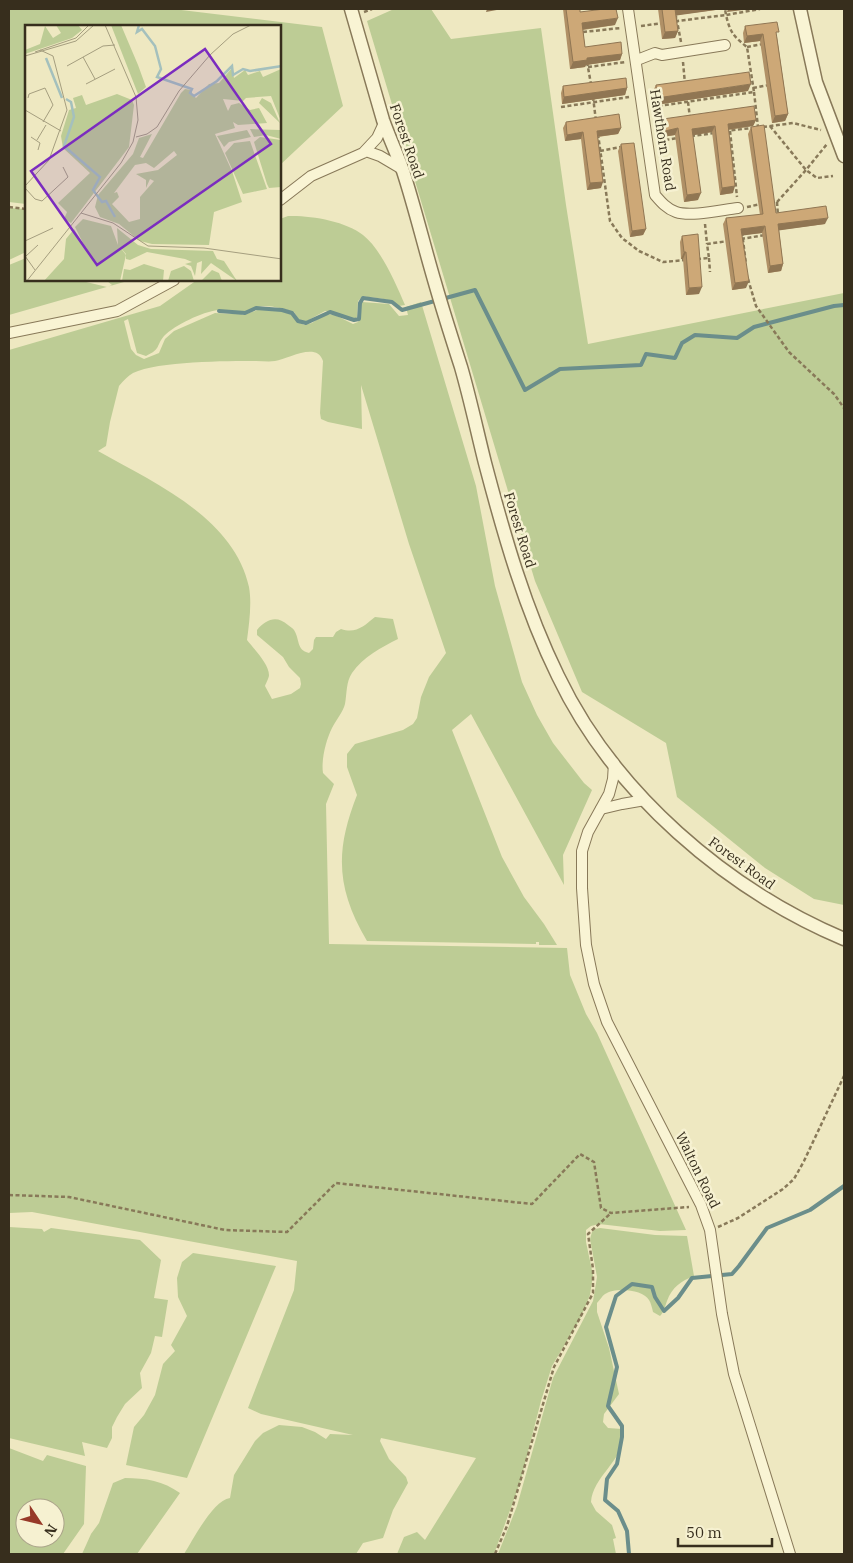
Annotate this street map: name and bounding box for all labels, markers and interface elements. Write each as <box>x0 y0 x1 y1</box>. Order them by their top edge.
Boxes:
inset map <box>25 25 281 281</box>
street label: Hawthorn Road <box>646 88 680 193</box>
street label: Forest Road <box>386 101 428 181</box>
street label: Forest Road <box>500 490 540 570</box>
street label: Forest Road <box>705 833 779 894</box>
street label: Walton Road <box>672 1129 724 1212</box>
north arrow <box>15 1498 65 1548</box>
scale bar <box>678 1516 772 1548</box>
text: N <box>40 1521 61 1540</box>
text: 50 m <box>686 1523 722 1542</box>

